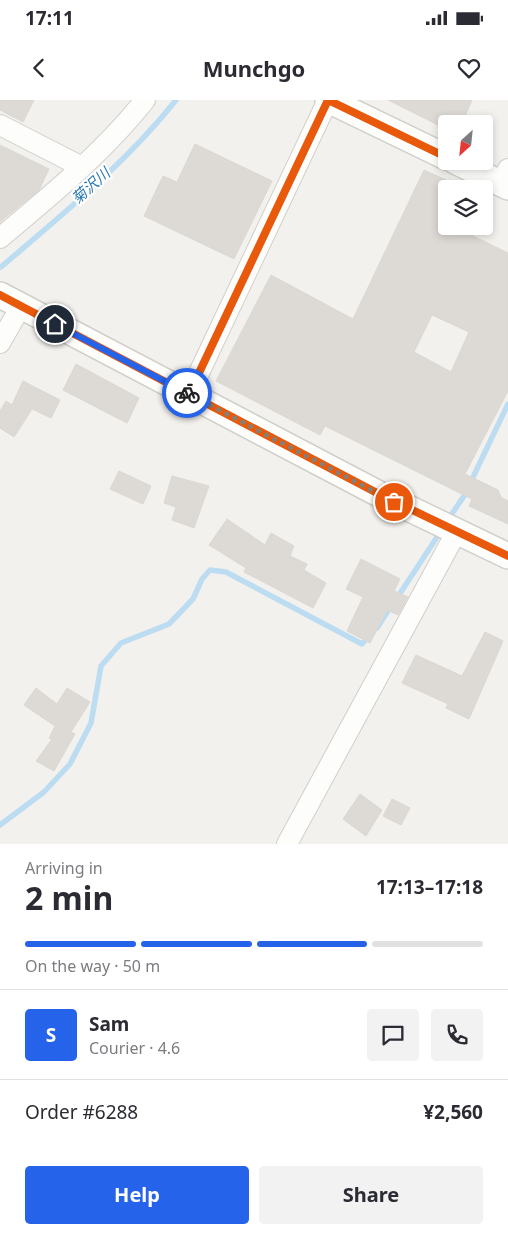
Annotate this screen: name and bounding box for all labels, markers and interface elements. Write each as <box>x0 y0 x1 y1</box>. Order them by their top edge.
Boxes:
text: 17:11 <box>25 5 74 31</box>
text: Munchgo <box>203 53 305 83</box>
icon: back <box>25 54 53 82</box>
icon: heart <box>455 54 483 82</box>
north arrow <box>438 115 492 170</box>
map controls <box>438 115 493 235</box>
water label: 菊沢川 <box>67 161 115 208</box>
button: layers <box>438 180 493 235</box>
pin <box>34 303 76 345</box>
icon: home <box>41 310 69 338</box>
courier <box>162 368 212 418</box>
icon: bike <box>173 379 201 407</box>
pin <box>373 481 415 523</box>
icon: bag <box>380 488 408 516</box>
text: Arriving in <box>25 857 103 879</box>
text: 17:13–17:18 <box>376 874 483 900</box>
text: 2 min <box>25 876 113 919</box>
text: On the way · 50 m <box>25 955 160 977</box>
button: chat <box>367 1009 419 1061</box>
button: phone <box>431 1009 483 1061</box>
text: Sam <box>89 1011 129 1037</box>
text: S <box>46 1022 56 1048</box>
text: Courier · 4.6 <box>89 1037 180 1059</box>
text: Order #6288 <box>25 1099 138 1125</box>
text: ¥2,560 <box>423 1099 483 1125</box>
button: Help <box>25 1166 249 1224</box>
button: Share <box>259 1166 483 1224</box>

